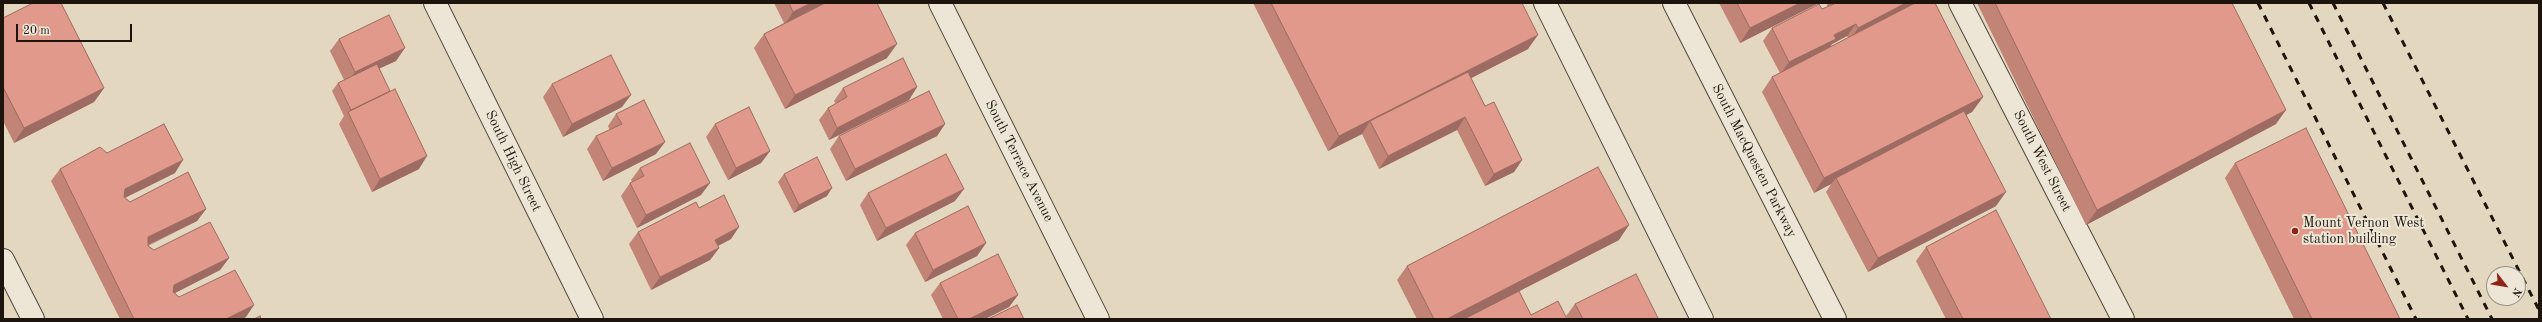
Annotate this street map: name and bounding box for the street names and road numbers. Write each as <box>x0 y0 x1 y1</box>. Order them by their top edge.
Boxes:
street label: South MacQuesten Parkway <box>1708 81 1800 241</box>
street label: South Terrace Avenue <box>981 97 1057 225</box>
street label: South West Street <box>2009 107 2075 215</box>
street label: South High Street <box>481 108 545 214</box>

